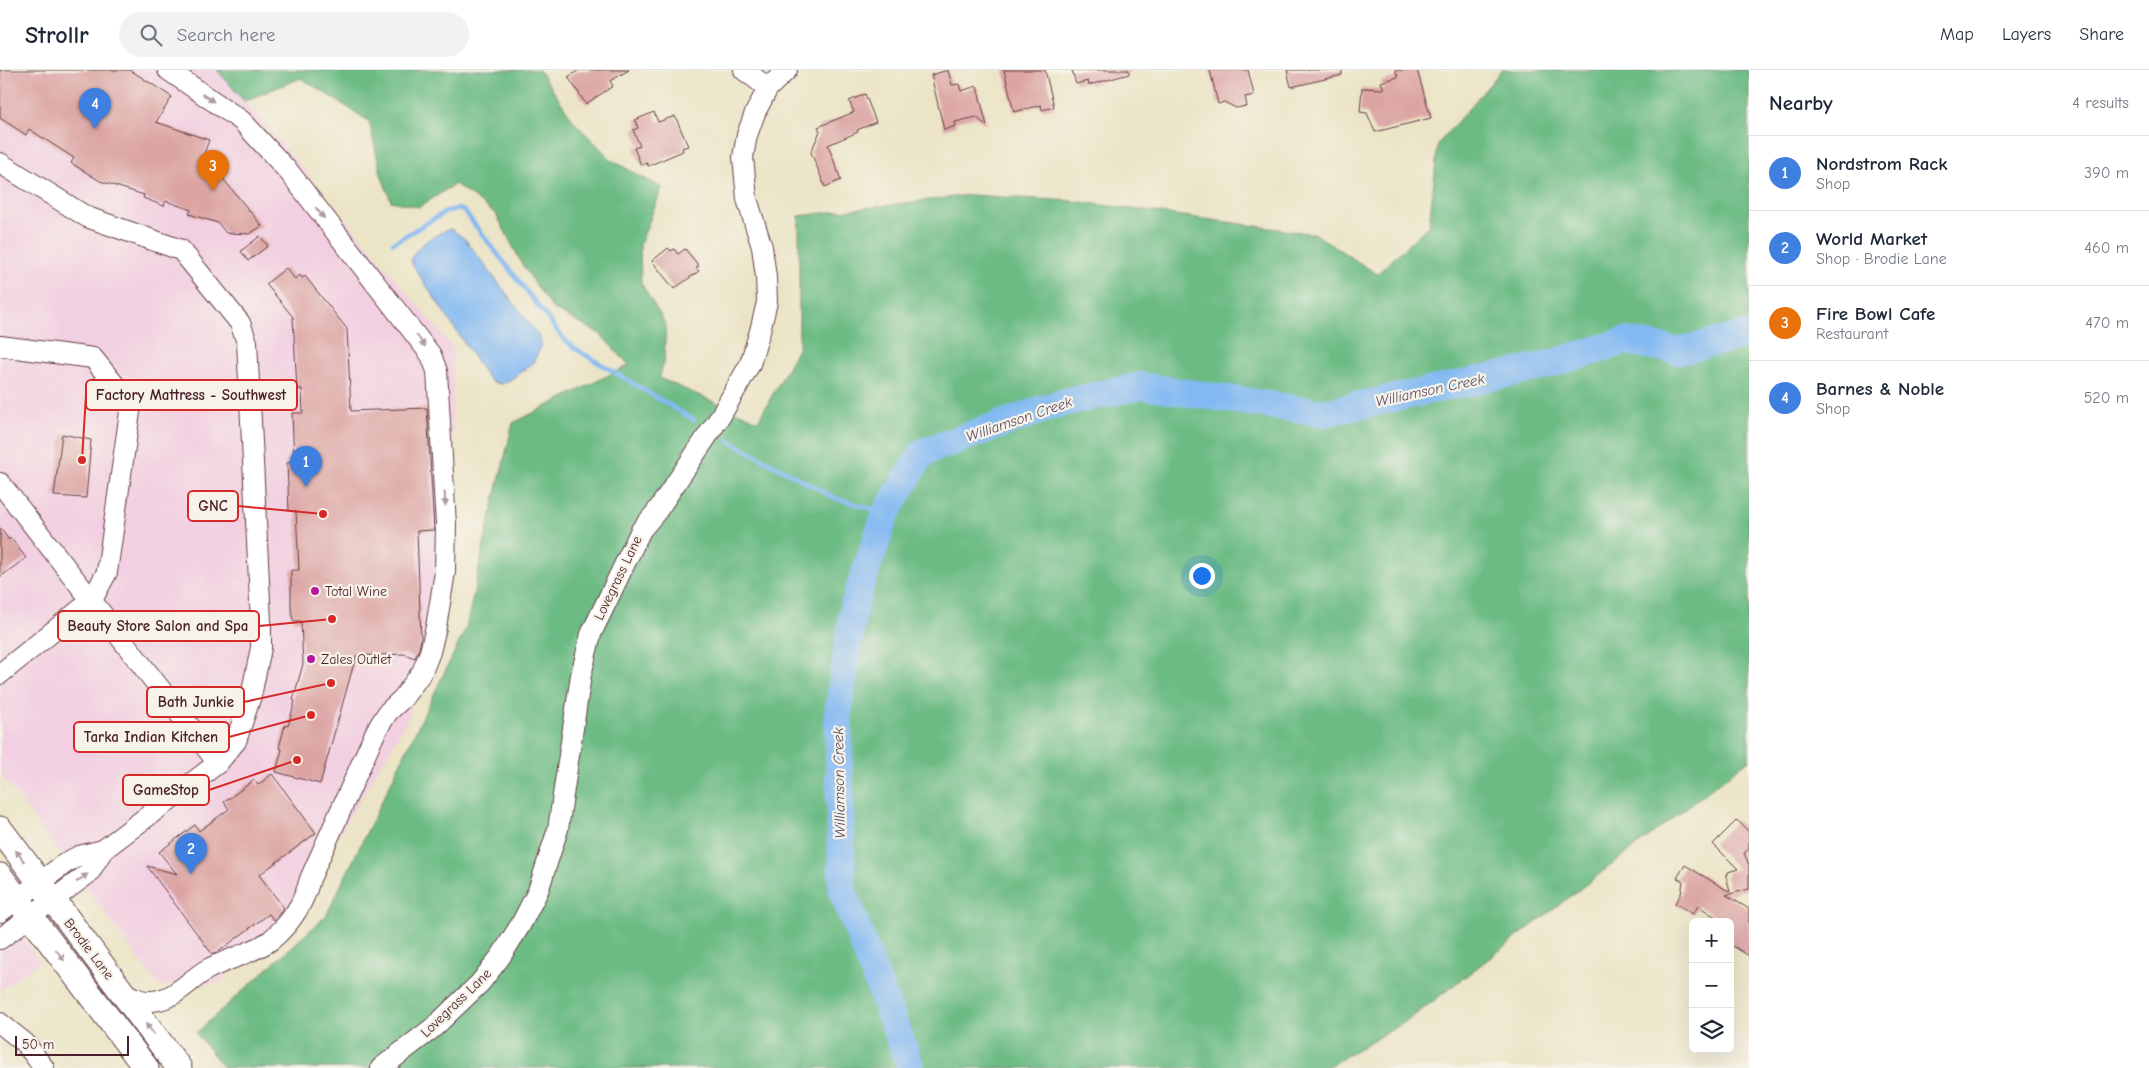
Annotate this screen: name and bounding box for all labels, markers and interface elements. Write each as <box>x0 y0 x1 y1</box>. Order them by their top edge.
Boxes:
search box <box>119 12 469 57</box>
text: Strollr <box>25 21 89 49</box>
icon: search <box>137 21 165 49</box>
text: Search here <box>177 24 276 46</box>
text: Map <box>1940 24 1974 45</box>
text: Layers <box>2002 24 2051 45</box>
text: Share <box>2079 24 2124 45</box>
pin: 4 <box>79 88 111 129</box>
text: Nearby <box>1769 91 1833 115</box>
one-way arrow <box>201 93 214 103</box>
text: 4 results <box>2072 94 2129 112</box>
pin: 3 <box>197 150 229 191</box>
text: Nordstrom Rack <box>1816 153 1948 175</box>
text: 1 <box>1782 164 1788 182</box>
text: 390 m <box>2084 164 2129 182</box>
text: Shop <box>1816 175 1850 193</box>
one-way arrow <box>315 206 326 219</box>
text: World Market <box>1816 228 1927 250</box>
text: 2 <box>1781 239 1789 257</box>
text: 460 m <box>2084 239 2129 257</box>
text: Shop · Brodie Lane <box>1816 250 1947 268</box>
text: Fire Bowl Cafe <box>1816 303 1935 325</box>
text: 3 <box>1781 314 1789 332</box>
text: 470 m <box>2085 314 2129 332</box>
text: Restaurant <box>1816 325 1888 343</box>
one-way arrow <box>415 334 426 347</box>
water label: Williamson Creek <box>1374 369 1487 410</box>
text: Barnes & Noble <box>1816 378 1944 400</box>
callout: Factory Mattress - Southwest <box>86 380 297 410</box>
text: Factory Mattress - Southwest <box>96 386 287 404</box>
text: 4 <box>1781 389 1789 407</box>
text: 520 m <box>2084 389 2129 407</box>
water label: Williamson Creek <box>964 392 1075 446</box>
text: Shop <box>1816 400 1850 418</box>
pin: 1 <box>290 446 322 487</box>
callout: GNC <box>188 491 238 521</box>
one-way arrow <box>441 491 449 507</box>
text: GNC <box>198 497 228 515</box>
street label: Lovegrass Lane <box>590 533 646 623</box>
your location <box>1189 563 1215 589</box>
place label: Total Wine <box>325 583 387 600</box>
marker: Total Wine <box>309 585 321 597</box>
callout: Beauty Store Salon and Spa <box>58 611 259 641</box>
text: Beauty Store Salon and Spa <box>67 617 249 635</box>
place label: Zales Outlet <box>321 651 392 668</box>
marker: Zales Outlet <box>305 653 317 665</box>
callout: Bath Junkie <box>147 687 244 717</box>
text: Bath Junkie <box>158 693 234 711</box>
callout: Tarka Indian Kitchen <box>74 722 229 752</box>
water label: Williamson Creek <box>829 727 849 839</box>
text: Tarka Indian Kitchen <box>84 728 218 746</box>
callout: GameStop <box>123 775 209 805</box>
text: GameStop <box>133 781 199 799</box>
pin: 2 <box>175 833 207 874</box>
one-way arrow <box>15 849 25 862</box>
one-way arrow <box>75 873 89 883</box>
street label: Brodie Lane <box>60 915 118 983</box>
map controls <box>1689 918 1734 1053</box>
button: + <box>1689 918 1734 963</box>
one-way arrow <box>55 948 65 962</box>
button: − <box>1689 963 1734 1008</box>
street label: Lovegrass Lane <box>417 965 495 1041</box>
button: layers <box>1689 1008 1734 1053</box>
one-way arrow <box>144 1023 155 1036</box>
scale bar <box>15 1033 129 1056</box>
text: 50 m <box>22 1036 54 1053</box>

